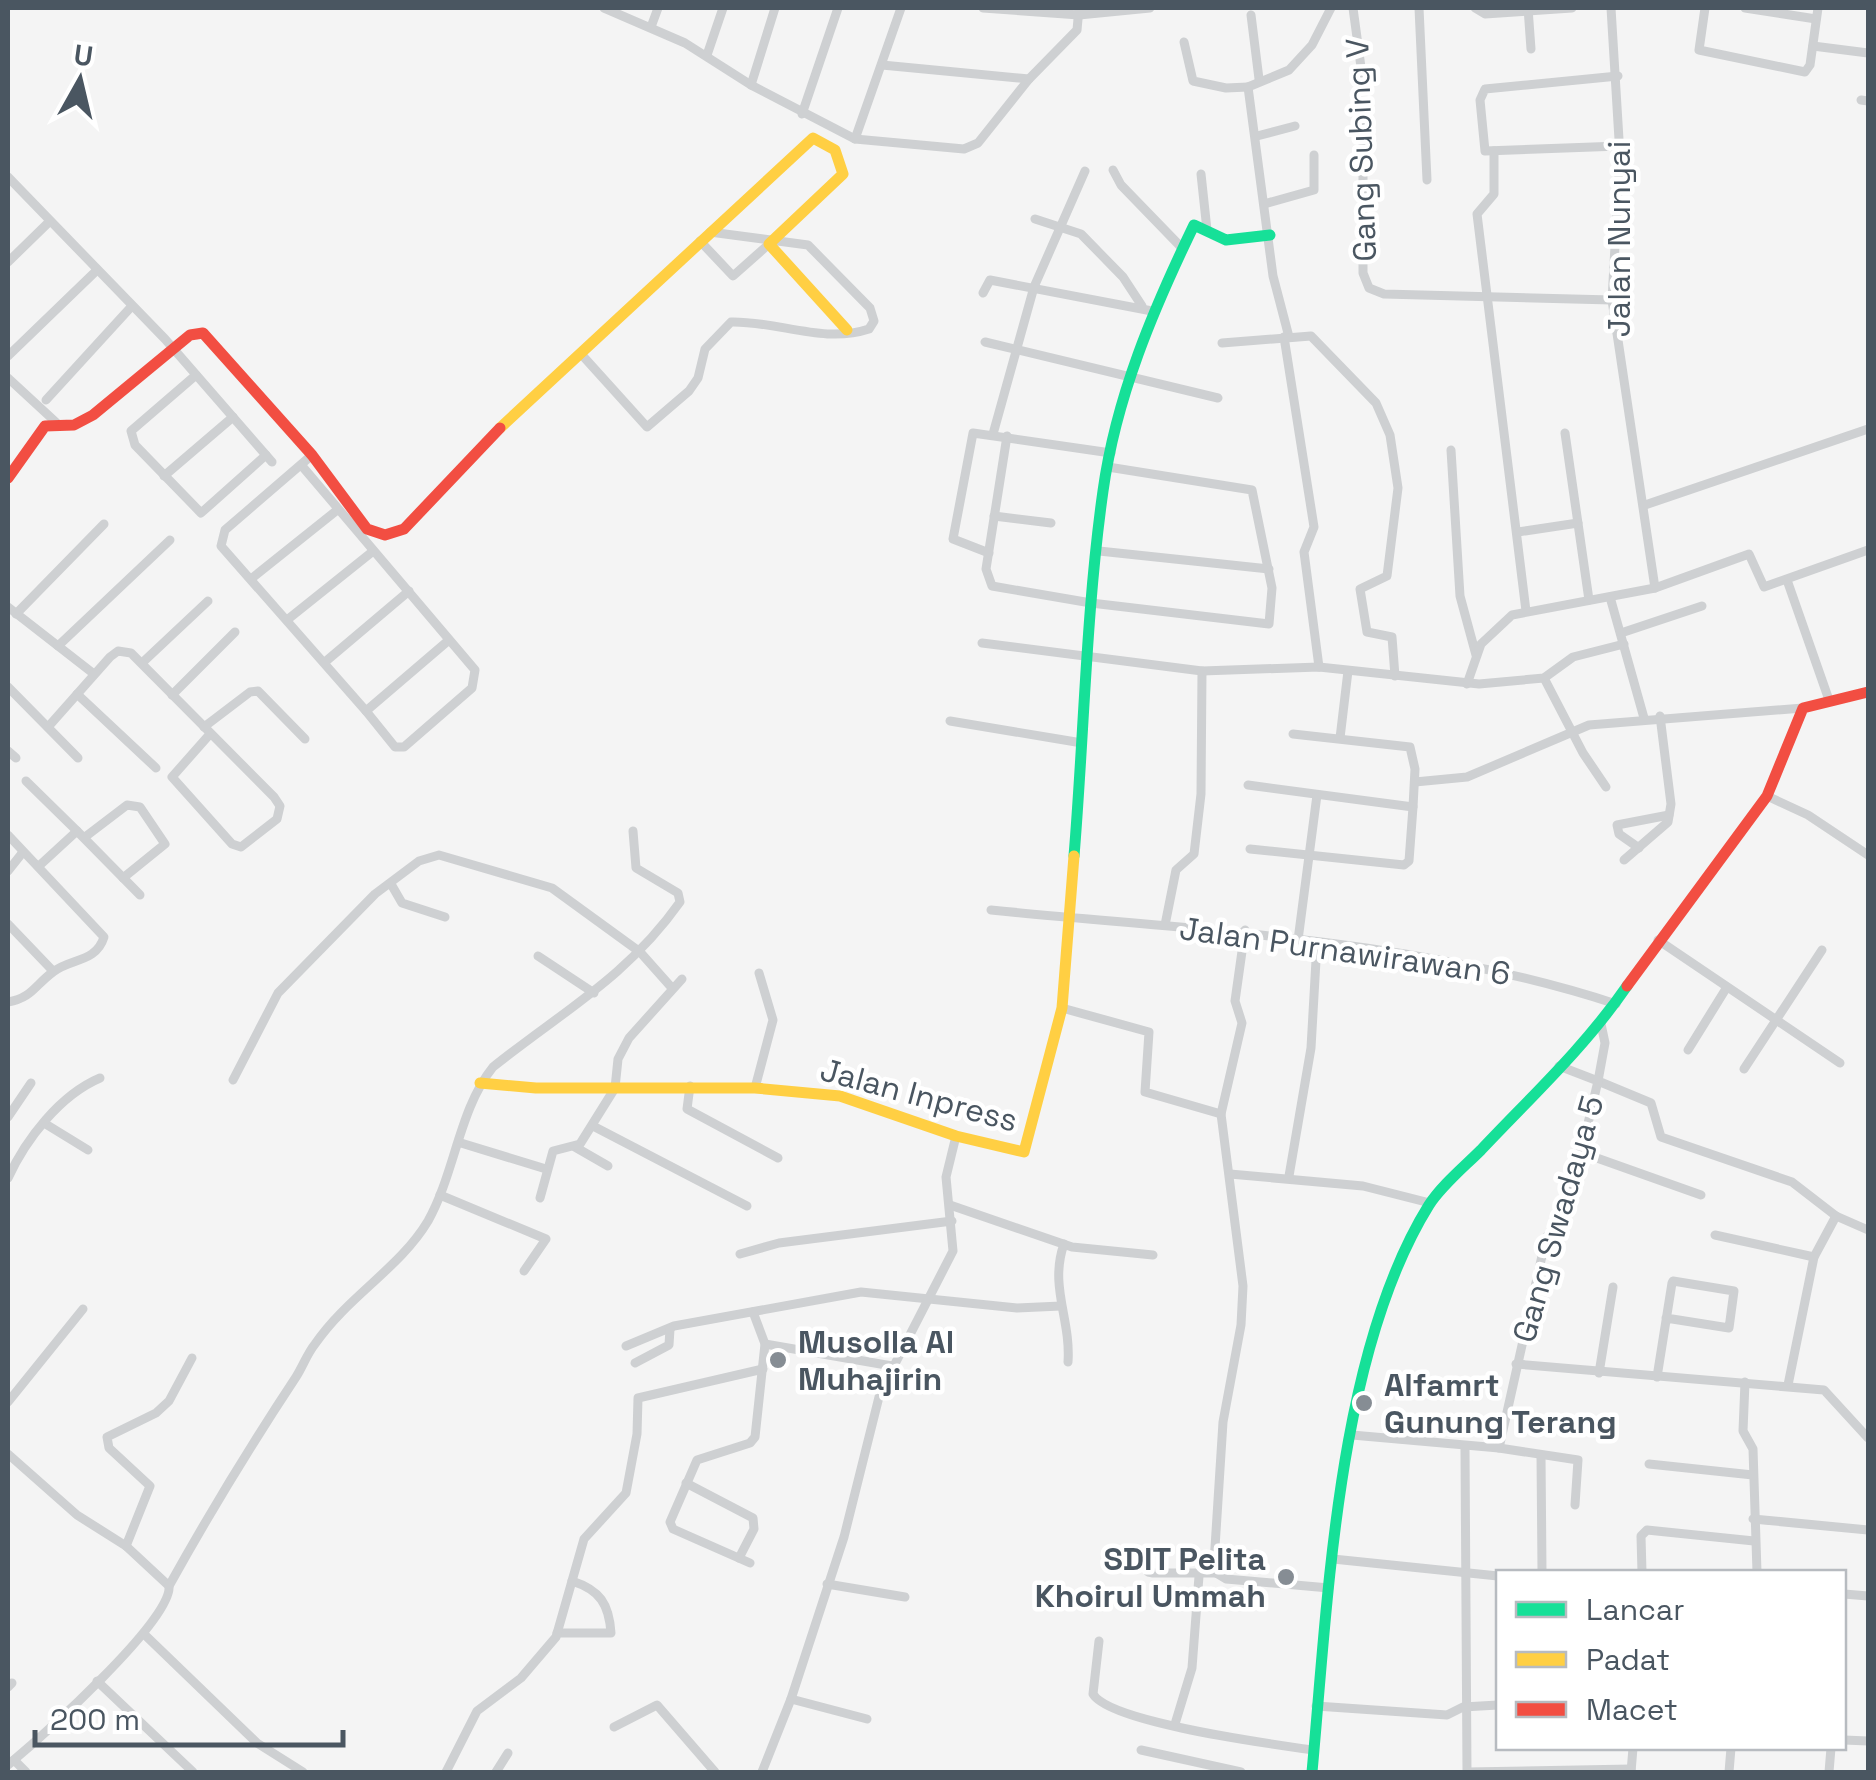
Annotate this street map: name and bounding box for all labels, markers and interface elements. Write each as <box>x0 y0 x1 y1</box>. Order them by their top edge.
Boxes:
north arrow <box>30 30 130 130</box>
text: U <box>72 36 95 74</box>
street label: Gang Subing V <box>1337 38 1385 262</box>
street label: Jalan Nunyai <box>1599 141 1639 337</box>
street label: Jalan Purnawirawan 6 <box>1177 908 1513 994</box>
street label: Jalan Inpress <box>816 1049 1022 1141</box>
street label: Gang Swadaya 5 <box>1504 1091 1612 1347</box>
place label: Musolla Al Muhajirin <box>798 1322 954 1399</box>
marker: Musolla Al Muhajirin <box>767 1349 789 1371</box>
place label: Alfamrt Gunung Terang <box>1384 1365 1617 1442</box>
marker: Alfamrt Gunung Terang <box>1353 1392 1375 1414</box>
place label: SDIT Pelita Khoirul Ummah <box>1035 1539 1266 1616</box>
marker: SDIT Pelita Khoirul Ummah <box>1275 1566 1297 1588</box>
legend <box>1496 1570 1846 1750</box>
text: Lancar <box>1586 1590 1685 1629</box>
text: Padat <box>1586 1640 1670 1679</box>
scale bar <box>35 1685 342 1747</box>
text: Macet <box>1586 1690 1678 1729</box>
text: 200 m <box>50 1700 140 1739</box>

